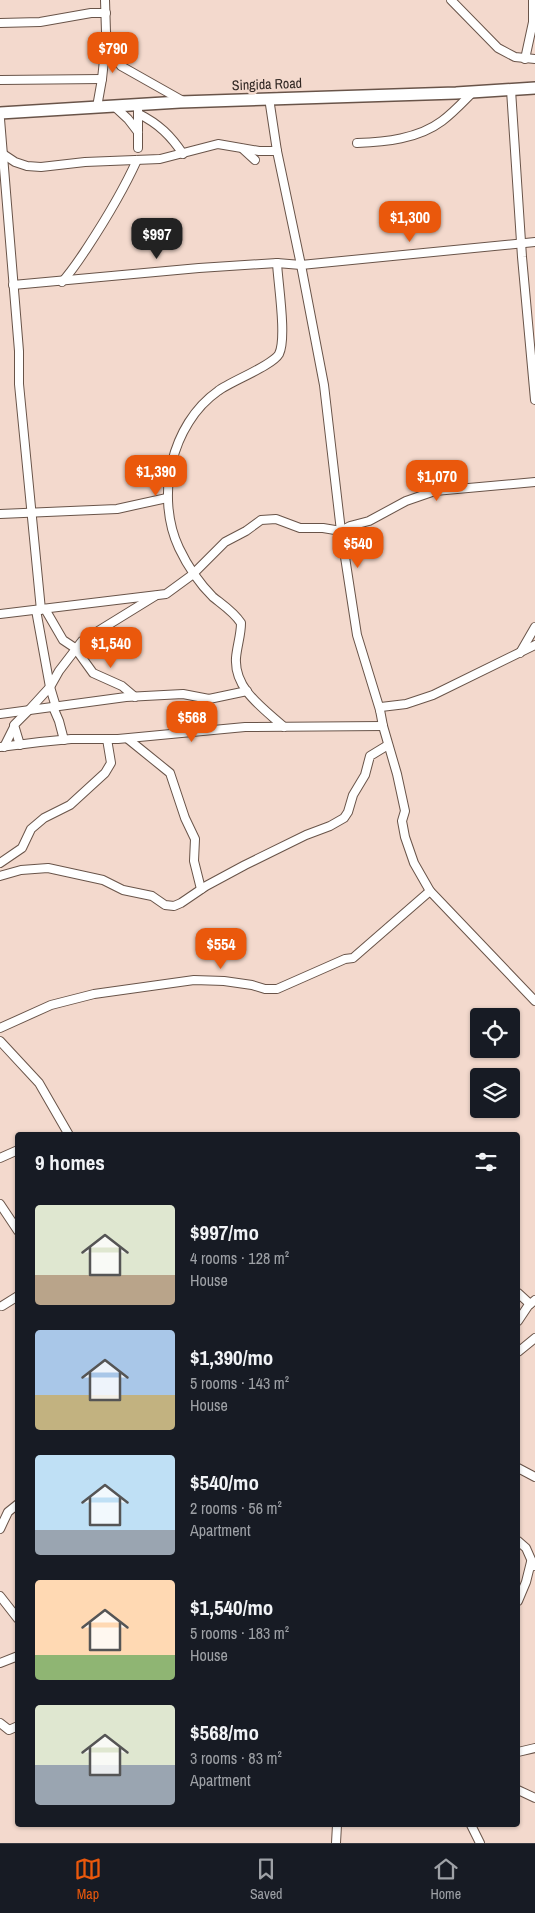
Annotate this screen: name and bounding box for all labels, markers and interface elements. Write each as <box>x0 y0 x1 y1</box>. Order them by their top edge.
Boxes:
pin: $790 <box>83 32 143 74</box>
text: $790 <box>98 37 128 59</box>
street label: Singida Road <box>232 74 302 94</box>
pin: $1,300 <box>369 200 451 243</box>
text: $1,300 <box>390 206 430 228</box>
pin: $997 <box>127 218 187 260</box>
text: $997 <box>142 223 172 245</box>
pin: $1,390 <box>115 454 197 497</box>
text: $1,390 <box>136 460 176 482</box>
pin: $1,070 <box>396 460 478 502</box>
text: $1,070 <box>417 465 457 487</box>
pin: $540 <box>328 526 388 569</box>
text: $540 <box>343 532 373 554</box>
pin: $1,540 <box>70 626 152 669</box>
text: $1,540 <box>91 632 131 654</box>
pin: $568 <box>162 700 222 743</box>
text: $568 <box>177 706 207 728</box>
pin: $554 <box>191 928 251 970</box>
text: $554 <box>206 933 236 955</box>
map controls <box>470 1008 520 1118</box>
button: locate <box>470 1008 520 1058</box>
button: layers <box>470 1068 520 1118</box>
text: 9 homes <box>35 1148 105 1177</box>
icon: filters <box>472 1148 500 1176</box>
text: $997/mo <box>190 1218 259 1247</box>
icon: home <box>75 1225 135 1285</box>
text: 4 rooms · 128 m² <box>190 1247 289 1269</box>
text: House <box>190 1269 228 1291</box>
text: $1,390/mo <box>190 1343 273 1372</box>
icon: home <box>75 1350 135 1410</box>
text: 5 rooms · 143 m² <box>190 1372 289 1394</box>
text: House <box>190 1394 228 1416</box>
text: $540/mo <box>190 1468 259 1497</box>
icon: home <box>75 1475 135 1535</box>
text: 2 rooms · 56 m² <box>190 1497 282 1519</box>
text: Apartment <box>190 1519 251 1541</box>
text: $1,540/mo <box>190 1593 273 1622</box>
icon: home <box>75 1600 135 1660</box>
text: 5 rooms · 183 m² <box>190 1622 289 1644</box>
text: House <box>190 1644 228 1666</box>
text: $568/mo <box>190 1718 259 1747</box>
icon: home <box>75 1725 135 1785</box>
text: 3 rooms · 83 m² <box>190 1747 282 1769</box>
text: Apartment <box>190 1769 251 1791</box>
tab: Map <box>74 1855 102 1903</box>
tab: Saved <box>250 1855 282 1903</box>
tab: Home <box>430 1855 461 1903</box>

